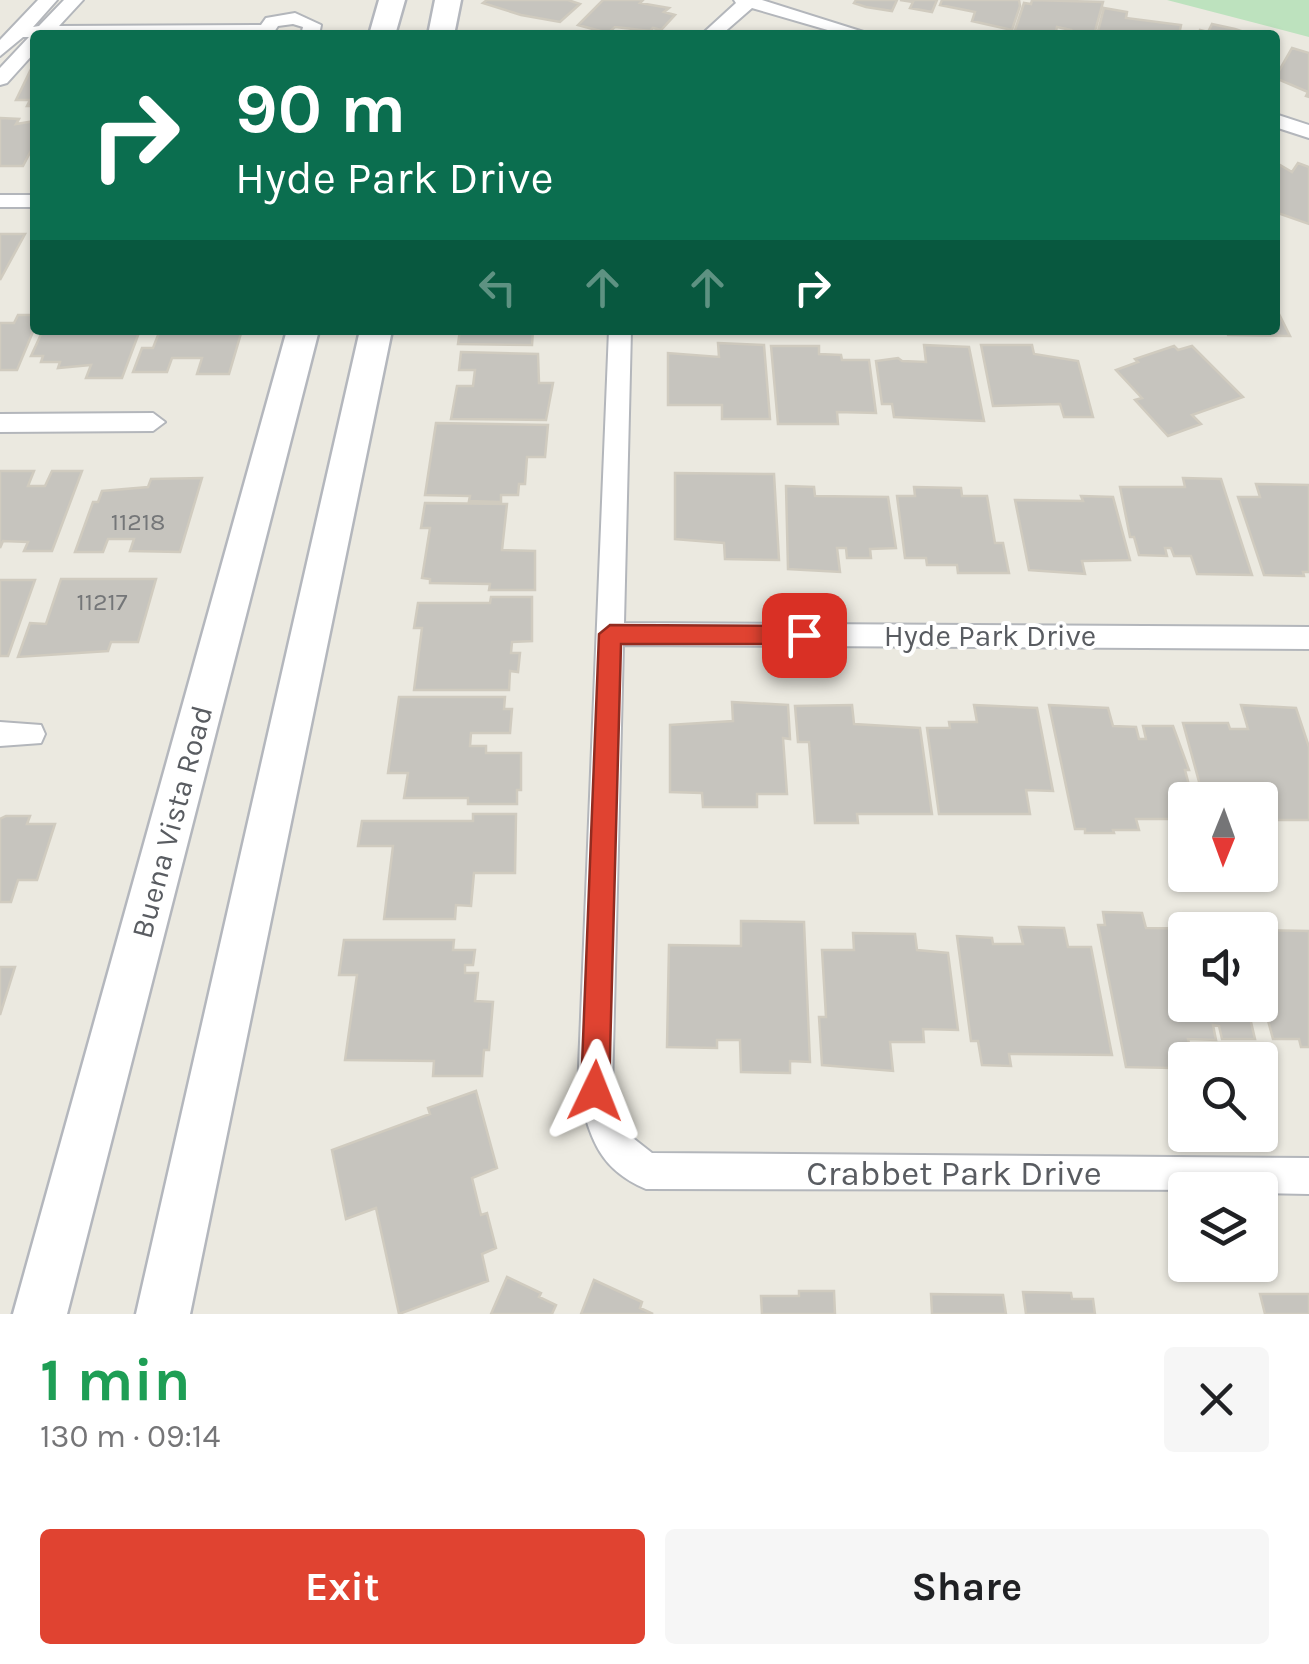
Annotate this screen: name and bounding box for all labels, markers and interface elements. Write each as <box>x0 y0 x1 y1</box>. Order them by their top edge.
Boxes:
text: 90 m <box>235 68 406 150</box>
icon: right <box>70 70 200 200</box>
text: Hyde Park Drive <box>235 152 554 204</box>
icon: left <box>470 260 525 315</box>
icon: ahead <box>575 260 630 315</box>
icon: ahead <box>680 260 735 315</box>
icon: right <box>785 260 840 315</box>
house number: 11218 <box>111 507 165 536</box>
house number: 11217 <box>76 587 128 616</box>
pin <box>762 593 847 678</box>
icon: arrive <box>777 608 832 663</box>
street label: Hyde Park Drive <box>884 618 1096 654</box>
street label: Buena Vista Road <box>124 702 220 942</box>
north arrow <box>1168 782 1278 892</box>
map controls <box>1168 782 1278 1282</box>
button: sound <box>1168 912 1278 1022</box>
position arrow <box>543 1039 647 1143</box>
button: search <box>1168 1042 1278 1152</box>
street label: Crabbet Park Drive <box>806 1153 1102 1194</box>
button: layers <box>1168 1172 1278 1282</box>
text: 1 min <box>40 1345 191 1415</box>
button: close <box>1164 1347 1269 1452</box>
text: 130 m · 09:14 <box>40 1418 220 1455</box>
button: Exit <box>40 1529 645 1644</box>
button: Share <box>665 1529 1269 1644</box>

